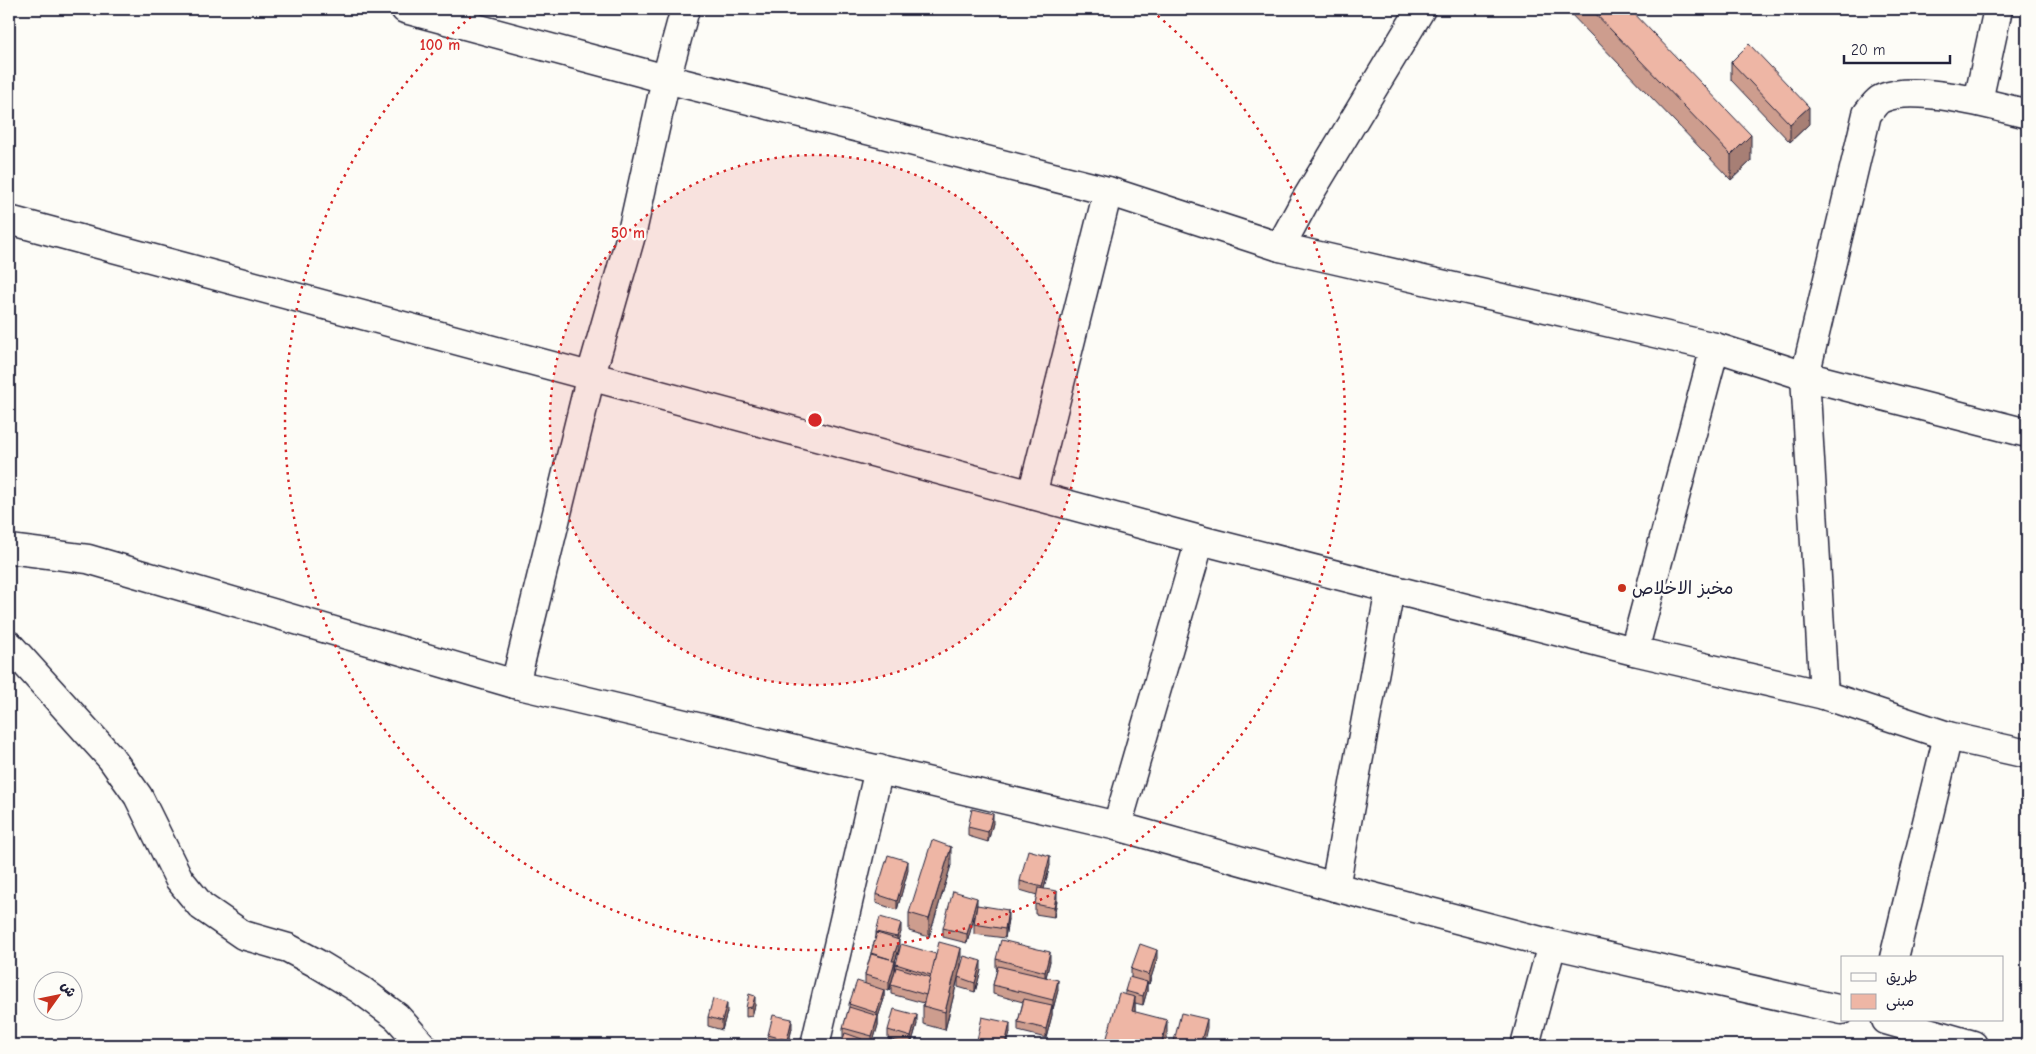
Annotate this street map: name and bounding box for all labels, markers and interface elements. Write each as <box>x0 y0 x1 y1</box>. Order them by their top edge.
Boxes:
scale bar <box>1844 32 1950 64</box>
text: 100 m <box>420 36 460 54</box>
text: 20 m <box>1851 41 1885 59</box>
text: 50 m <box>611 224 645 242</box>
centre of rings <box>806 411 824 429</box>
place label: مخبز الاخلاص <box>1632 578 1733 599</box>
marker: مخبز الاخلاص <box>1616 582 1628 594</box>
legend <box>1841 956 2004 1022</box>
text: طريق <box>1886 968 1918 986</box>
north arrow <box>32 972 82 1022</box>
text: ش <box>57 978 80 1000</box>
text: مبنى <box>1886 992 1914 1011</box>

